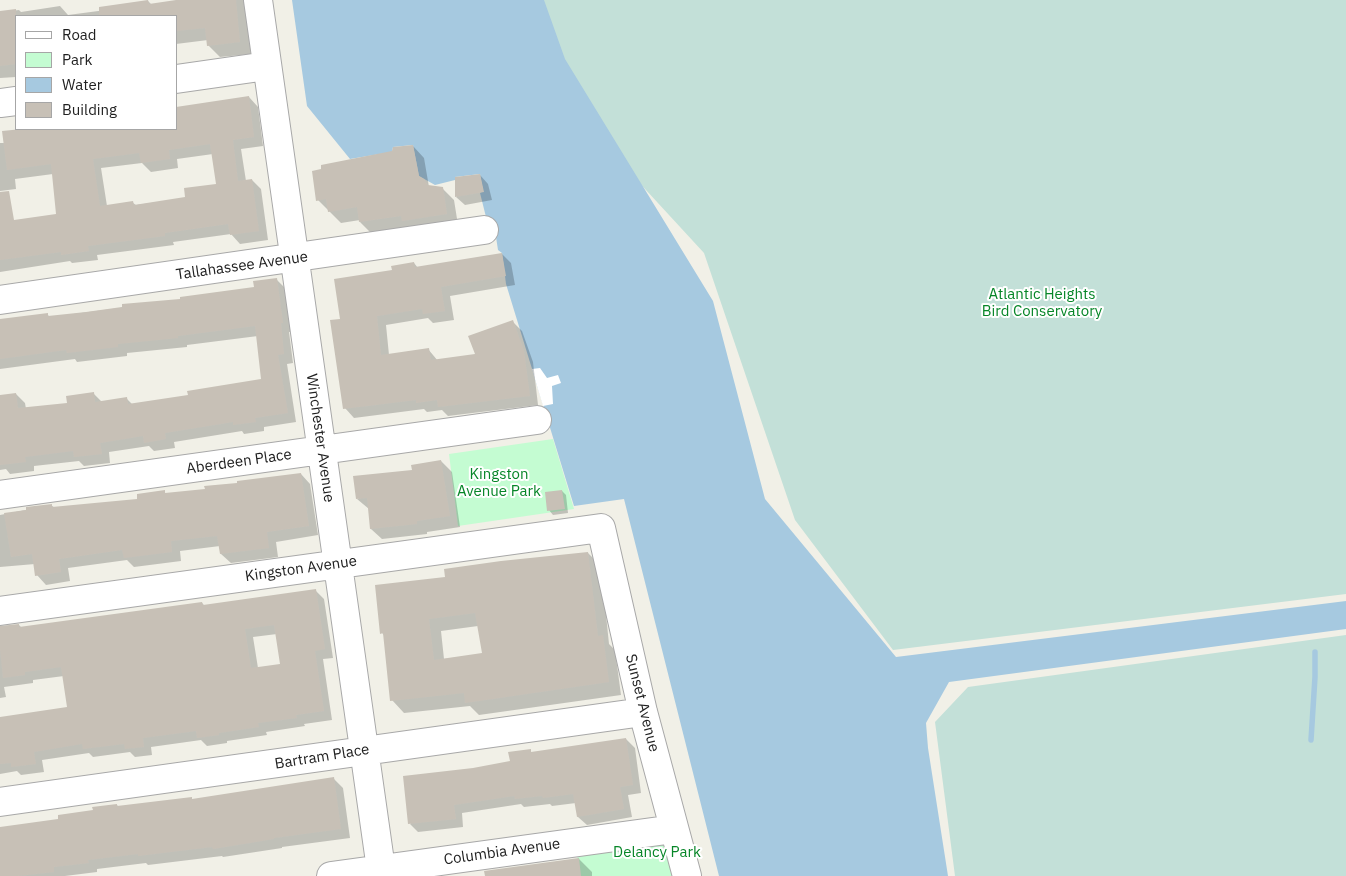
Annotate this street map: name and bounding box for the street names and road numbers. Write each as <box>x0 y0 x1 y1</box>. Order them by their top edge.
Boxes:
street label: Tallahassee Avenue <box>175 248 309 284</box>
street label: Winchester Avenue <box>302 373 338 503</box>
street label: Aberdeen Place <box>185 446 293 478</box>
street label: Kingston Avenue <box>244 552 358 586</box>
street label: Sunset Avenue <box>621 652 663 754</box>
street label: Bartram Place <box>273 741 371 773</box>
street label: Columbia Avenue <box>443 835 561 869</box>

